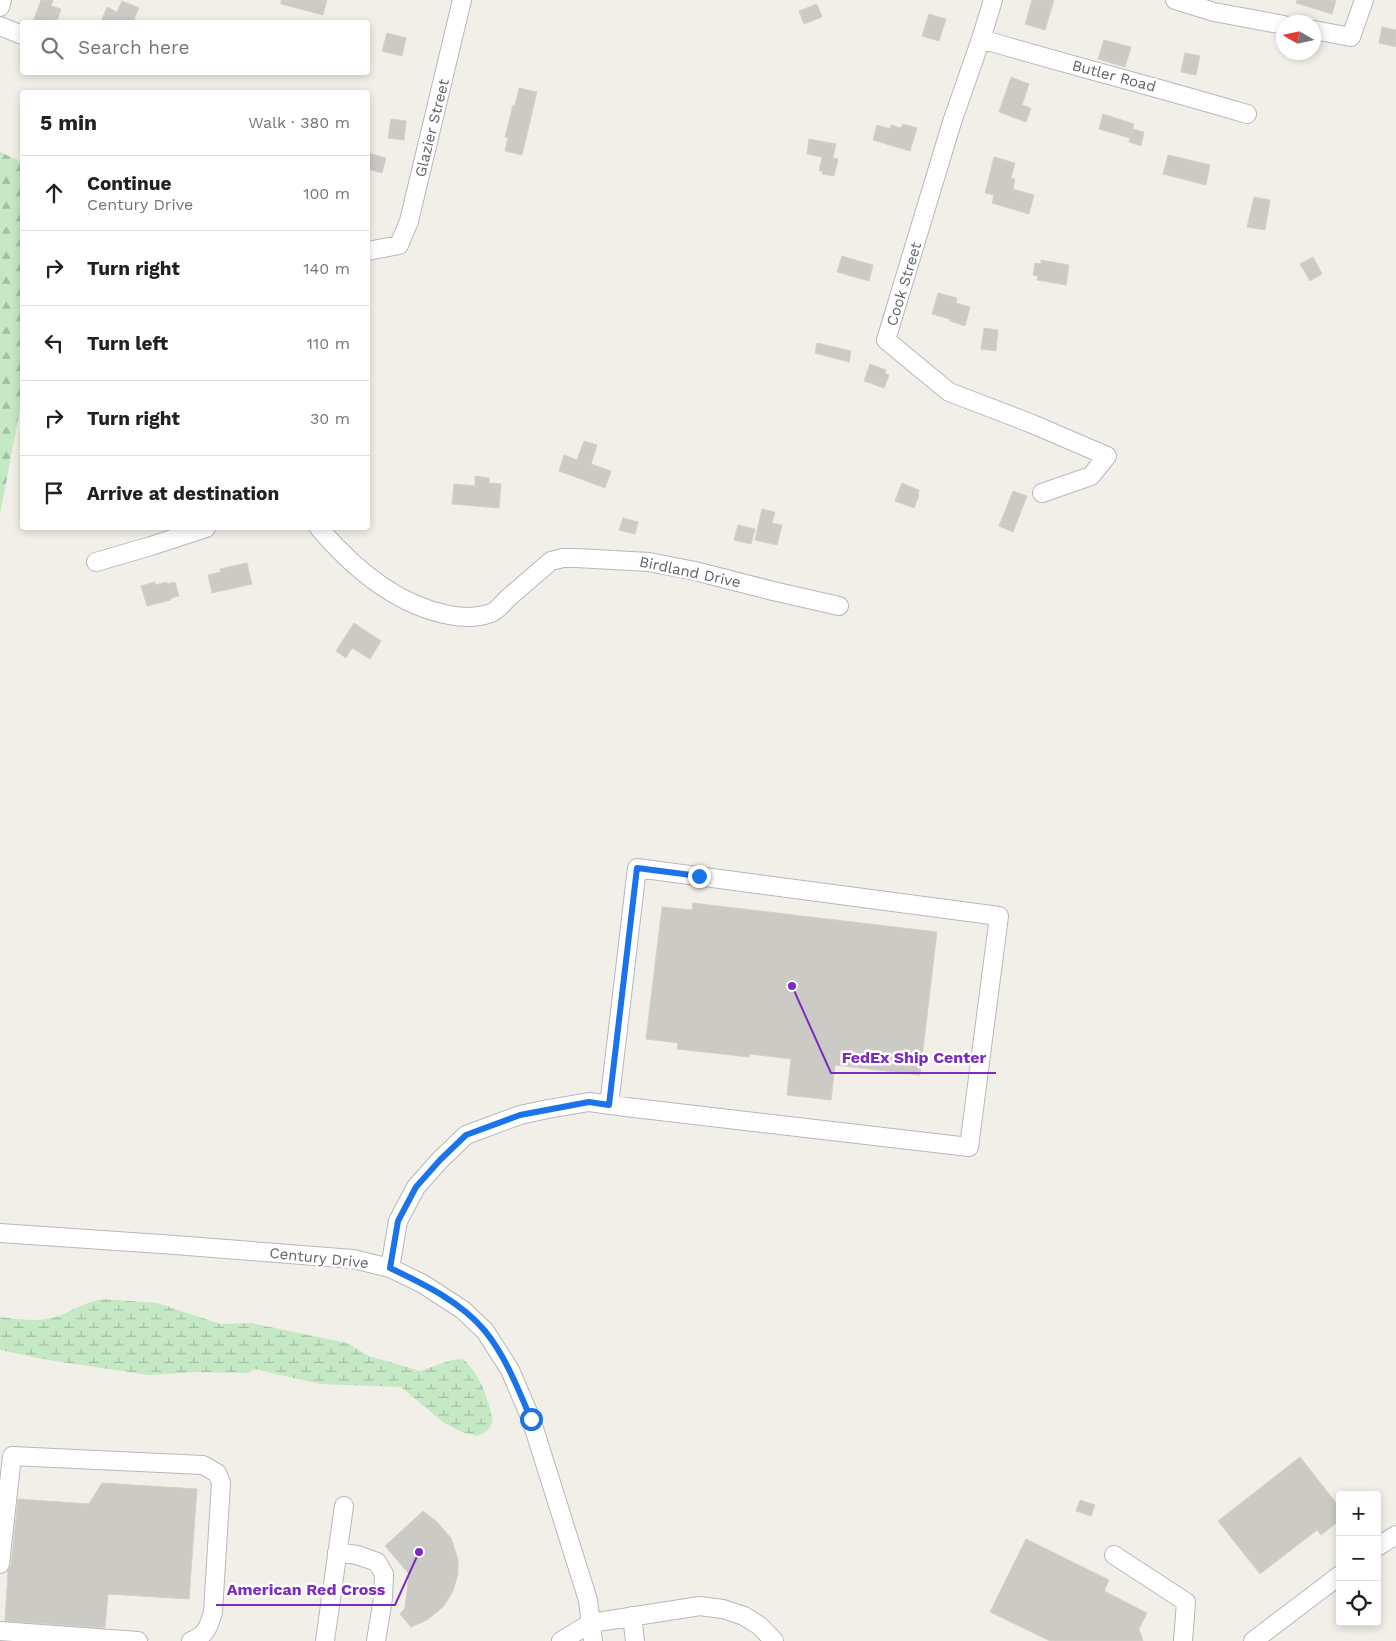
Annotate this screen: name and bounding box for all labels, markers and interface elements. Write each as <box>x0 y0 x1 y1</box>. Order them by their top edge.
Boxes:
north arrow <box>1276 15 1321 60</box>
search box <box>20 20 370 75</box>
icon: search <box>38 34 66 62</box>
text: Search here <box>78 36 189 59</box>
street label: Butler Road <box>1070 56 1158 96</box>
street label: Glazier Street <box>411 76 453 179</box>
text: 5 min <box>40 110 97 135</box>
text: Walk · 380 m <box>248 113 350 132</box>
text: Continue <box>87 172 171 195</box>
icon: ahead <box>40 179 68 207</box>
text: 100 m <box>303 184 350 203</box>
text: Century Drive <box>87 195 193 214</box>
street label: Cook Street <box>883 239 925 328</box>
icon: right <box>40 254 68 282</box>
text: Turn right <box>87 257 180 280</box>
text: 140 m <box>303 259 350 278</box>
icon: left <box>40 329 68 357</box>
text: Turn left <box>87 332 168 355</box>
text: 110 m <box>307 334 350 353</box>
icon: right <box>40 404 68 432</box>
text: Turn right <box>87 407 180 430</box>
text: 30 m <box>310 409 350 428</box>
icon: arrive <box>40 479 68 507</box>
text: Arrive at destination <box>87 482 279 505</box>
street label: Birdland Drive <box>638 552 742 592</box>
route end <box>688 865 711 888</box>
callout: FedEx Ship Center <box>831 1042 996 1073</box>
text: FedEx Ship Center <box>842 1048 986 1067</box>
street label: Century Drive <box>269 1244 369 1272</box>
route start <box>520 1408 543 1431</box>
map controls <box>1336 1491 1381 1626</box>
button: + <box>1336 1491 1381 1536</box>
button: − <box>1336 1536 1381 1581</box>
callout: American Red Cross <box>216 1574 395 1605</box>
text: American Red Cross <box>227 1580 386 1599</box>
button: locate <box>1336 1581 1381 1626</box>

